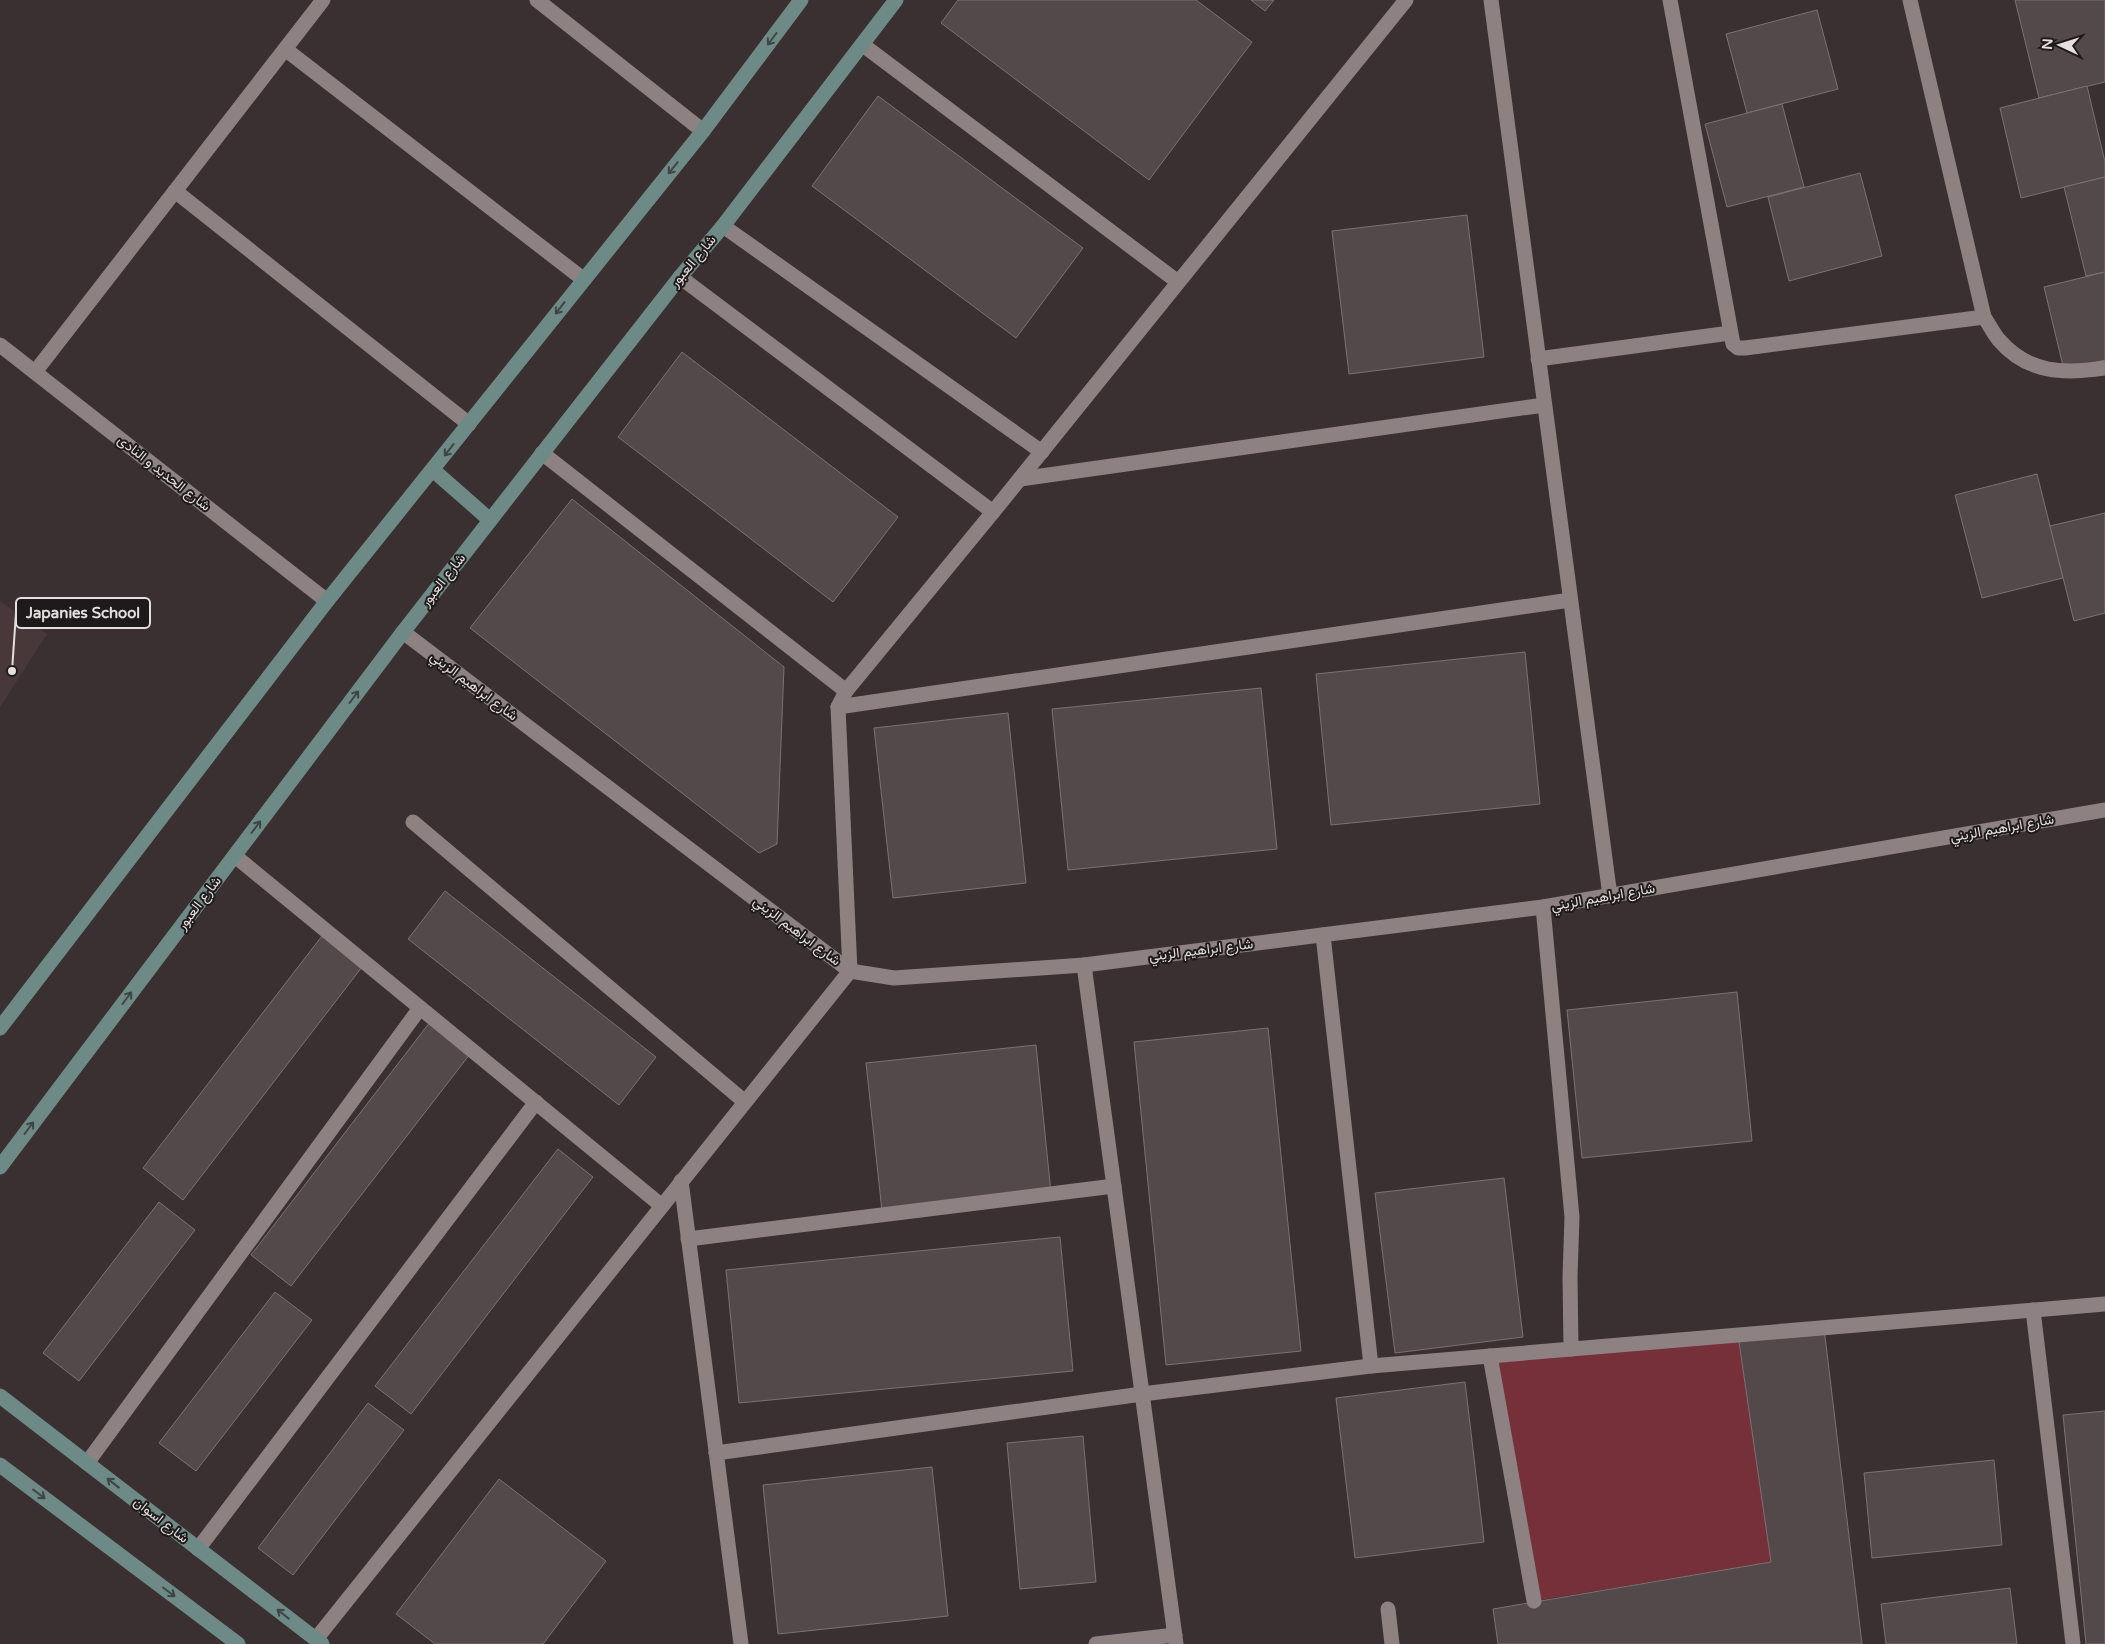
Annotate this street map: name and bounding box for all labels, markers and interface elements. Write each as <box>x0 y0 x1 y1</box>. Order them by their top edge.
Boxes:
north arrow <box>2035 20 2085 70</box>
one-way arrow <box>766 32 777 45</box>
text: N <box>2039 38 2056 50</box>
one-way arrow <box>667 161 678 174</box>
street label: شارع العبور <box>666 231 721 293</box>
one-way arrow <box>555 301 565 315</box>
street label: شارع الحديد و النادى <box>113 431 214 516</box>
one-way arrow <box>443 443 454 456</box>
street label: شارع العبور <box>416 550 471 612</box>
callout: Japanies School <box>16 598 150 628</box>
text: Japanies School <box>25 604 140 623</box>
street label: شارع ابراهيم الزيني <box>425 648 521 727</box>
one-way arrow <box>349 690 359 704</box>
street label: شارع ابراهيم الزيني <box>1949 811 2056 848</box>
one-way arrow <box>251 821 262 834</box>
street label: شارع العبور <box>173 873 226 935</box>
street label: شارع ابراهيم الزيني <box>1550 880 1657 917</box>
street label: شارع ابراهيم الزيني <box>748 893 844 972</box>
street label: شارع ابراهيم الزيني <box>1148 935 1255 968</box>
one-way arrow <box>122 991 132 1005</box>
one-way arrow <box>24 1122 35 1135</box>
one-way arrow <box>106 1478 120 1488</box>
one-way arrow <box>32 1489 46 1499</box>
street label: شارع اسوان <box>129 1493 192 1548</box>
one-way arrow <box>162 1587 176 1597</box>
one-way arrow <box>277 1609 290 1620</box>

